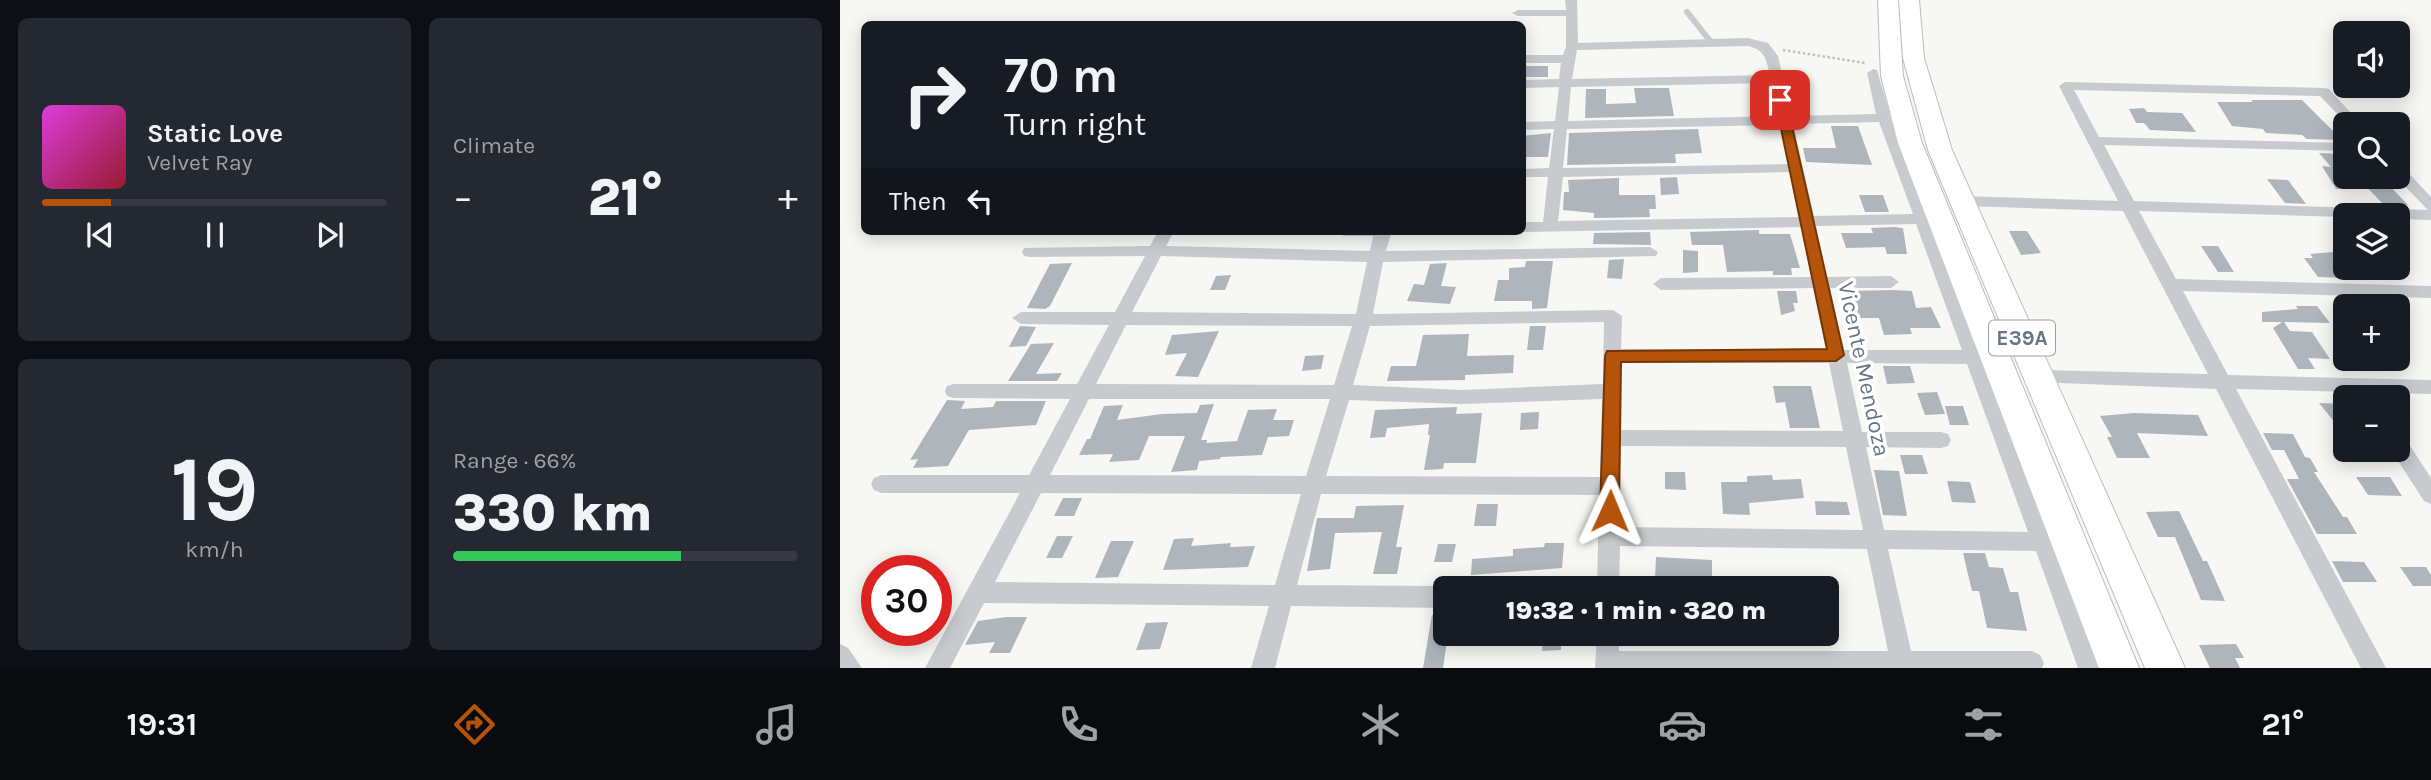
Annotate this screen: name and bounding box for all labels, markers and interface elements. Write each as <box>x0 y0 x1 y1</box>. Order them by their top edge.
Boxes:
map controls <box>2333 21 2410 462</box>
button: sound <box>2333 21 2410 98</box>
text: 70 m <box>1004 47 1118 104</box>
icon: right <box>889 49 980 140</box>
pin <box>1750 70 1810 130</box>
icon: arrive <box>1761 81 1799 119</box>
text: Turn right <box>1004 106 1146 143</box>
button: search <box>2333 112 2410 189</box>
text: Static Love <box>147 118 283 149</box>
text: Climate <box>453 132 535 159</box>
text: Velvet Ray <box>147 149 252 176</box>
text: 21° <box>588 167 663 228</box>
text: − <box>453 175 473 220</box>
text: + <box>778 175 798 220</box>
icon: left <box>961 182 999 220</box>
text: Then <box>889 186 947 217</box>
button: layers <box>2333 203 2410 280</box>
icon: previous <box>81 216 119 254</box>
icon: pause <box>196 216 234 254</box>
icon: next <box>311 216 349 254</box>
street label: Vicente Mendoza <box>1832 279 1896 459</box>
button: + <box>2333 294 2410 371</box>
road number: E39A <box>1989 320 2055 356</box>
button: − <box>2333 385 2410 462</box>
text: 19 <box>171 437 258 543</box>
text: Range · 66% <box>453 447 576 474</box>
position arrow <box>1573 474 1647 548</box>
text: 330 km <box>453 482 653 543</box>
text: km/h <box>185 536 244 563</box>
speed limit sign: 30 <box>861 555 952 646</box>
text: 19:32 · 1 min · 320 m <box>1506 595 1766 626</box>
icon: directions <box>450 700 499 749</box>
icon: music <box>752 700 801 749</box>
icon: phone <box>1054 700 1103 749</box>
icon: climate <box>1356 700 1405 749</box>
icon: car <box>1658 700 1707 749</box>
icon: filters <box>1959 700 2008 749</box>
text: 19:31 <box>126 706 197 743</box>
text: 21° <box>2261 706 2305 743</box>

